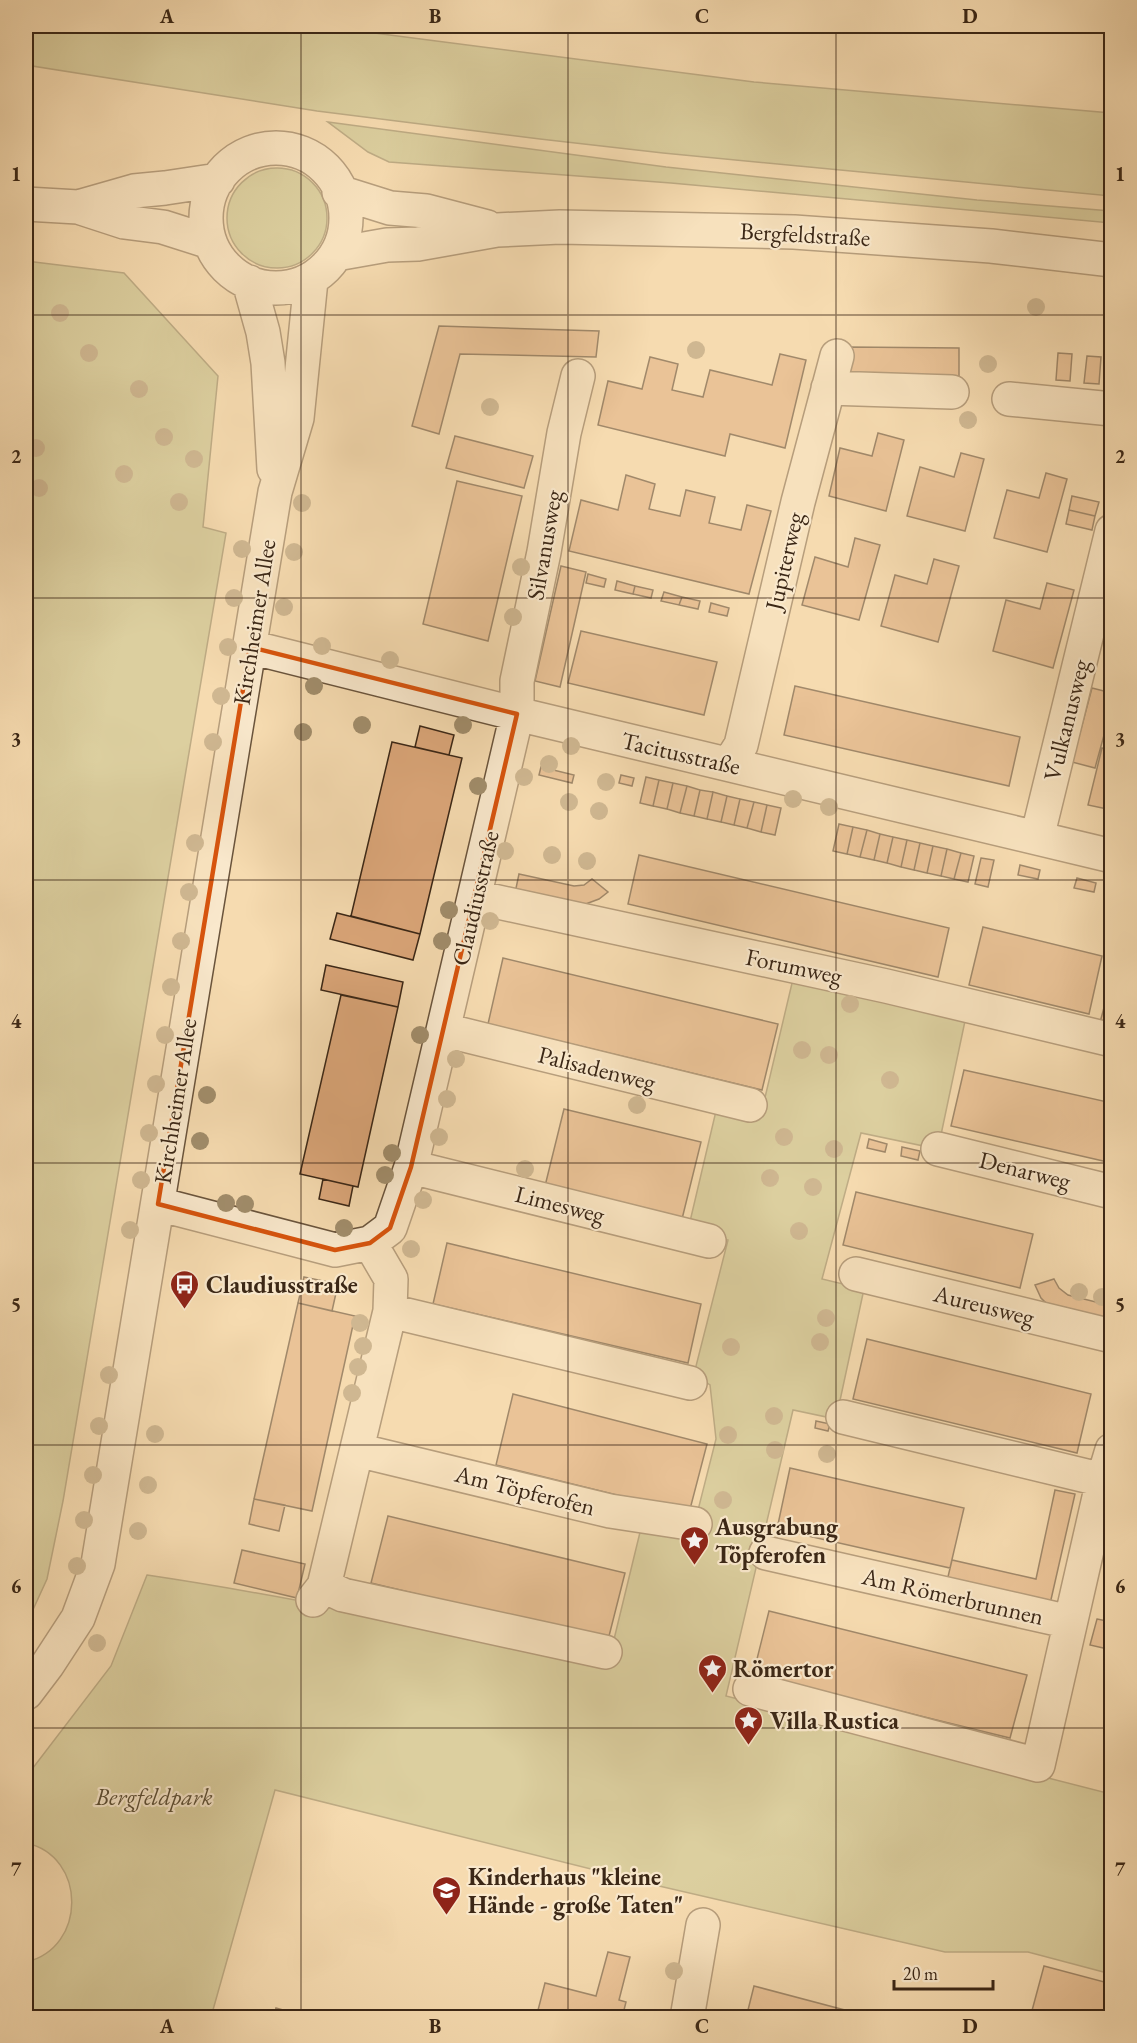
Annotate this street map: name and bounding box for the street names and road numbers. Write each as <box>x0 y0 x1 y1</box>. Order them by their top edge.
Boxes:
street label: Bergfeldstraße <box>739 215 871 253</box>
street label: Silvanusweg <box>519 487 569 602</box>
street label: Jupiterweg <box>757 508 810 615</box>
street label: Kirchheimer Allee <box>226 537 282 707</box>
street label: Vulkanusweg <box>1036 656 1096 784</box>
street label: Tacitusstraße <box>619 724 743 782</box>
street label: Claudiusstraße <box>444 827 506 969</box>
street label: Forumweg <box>743 941 846 991</box>
street label: Kirchheimer Allee <box>147 1016 203 1186</box>
street label: Palisadenweg <box>535 1038 659 1098</box>
street label: Denarweg <box>976 1144 1075 1196</box>
street label: Limesweg <box>512 1178 609 1230</box>
street label: Aureusweg <box>929 1277 1038 1333</box>
street label: Am Töpferofen <box>451 1457 599 1522</box>
street label: Am Römerbrunnen <box>858 1560 1047 1632</box>

